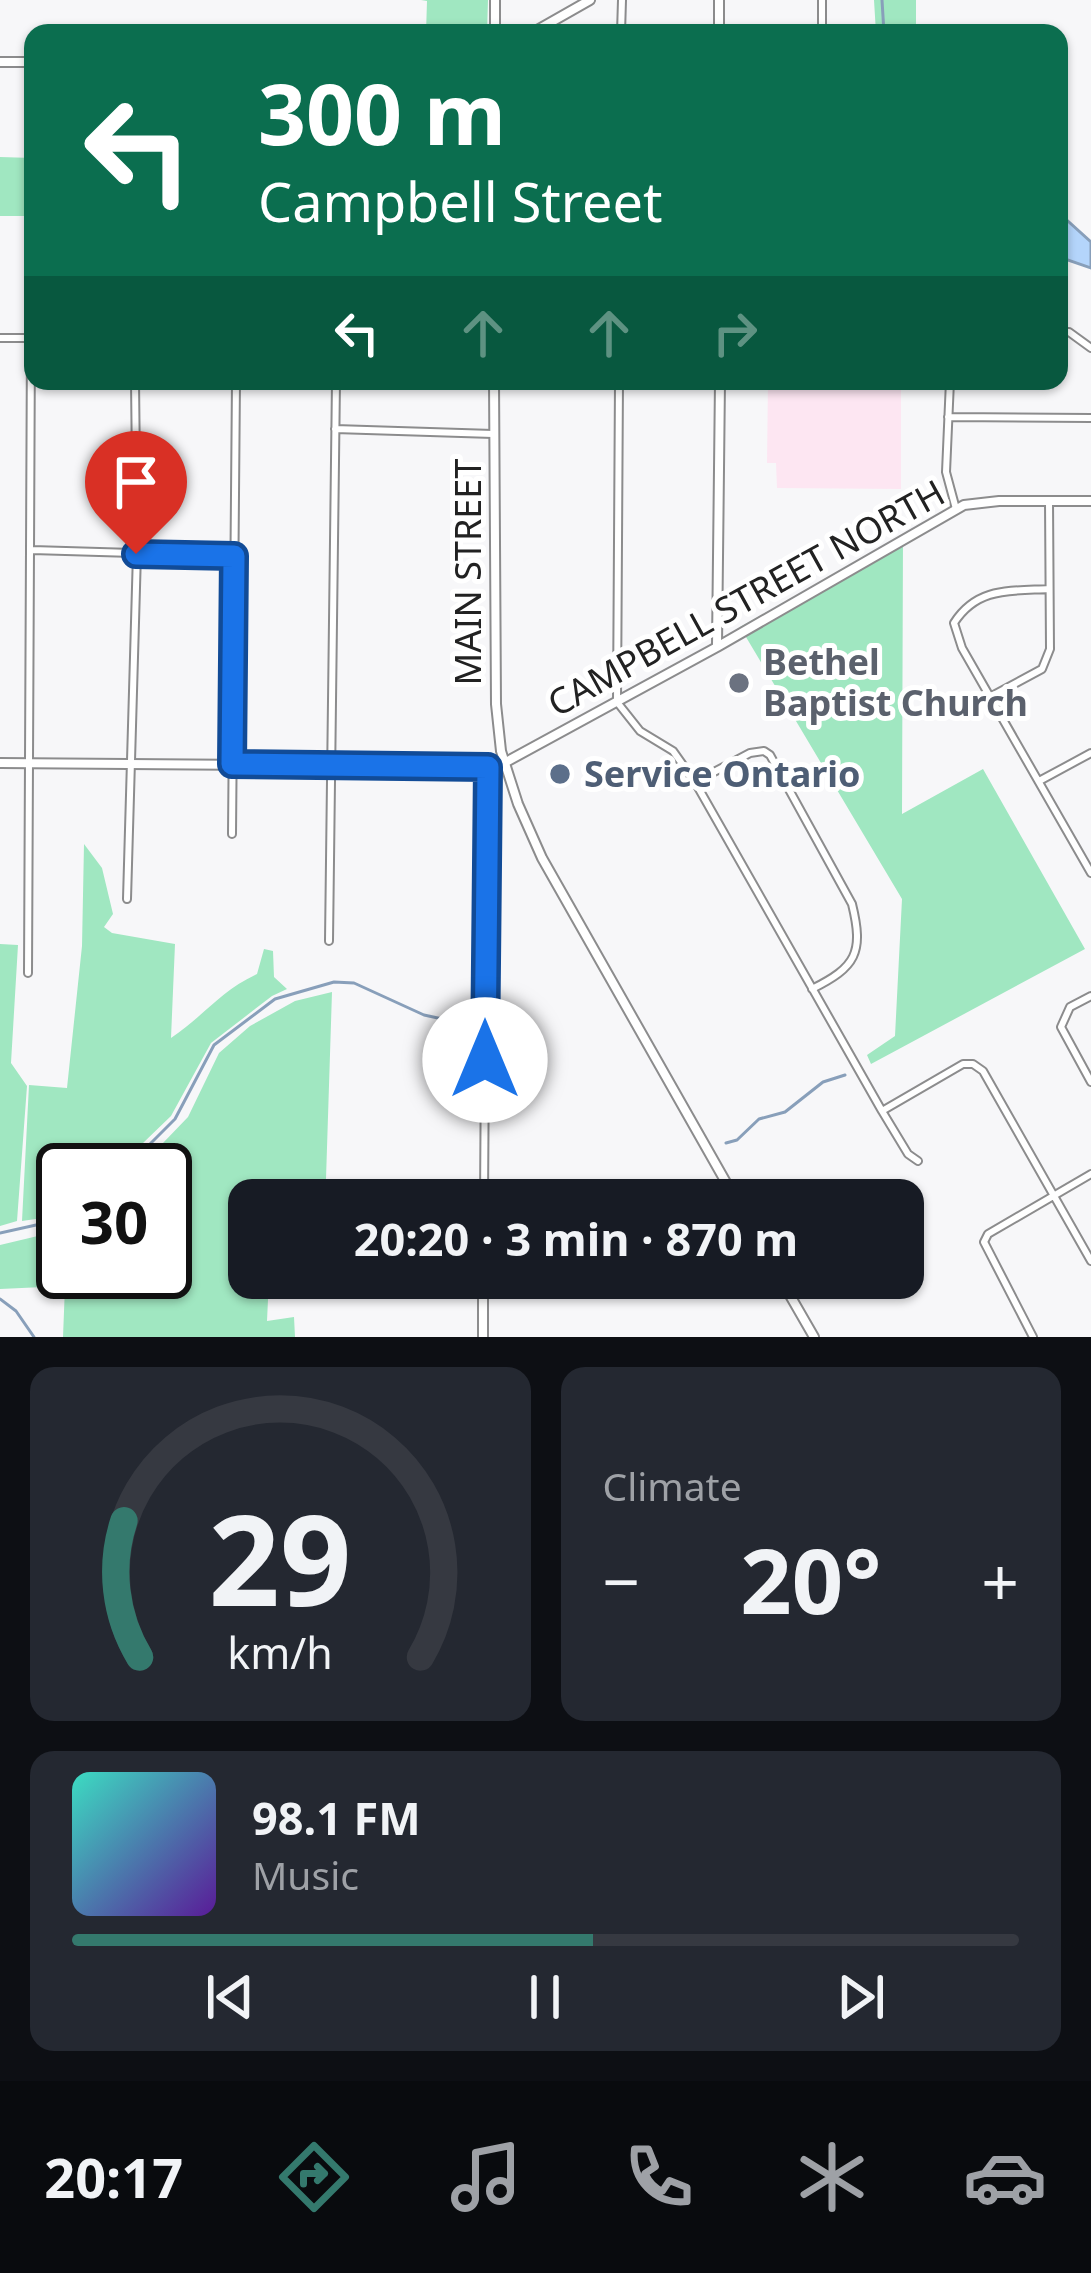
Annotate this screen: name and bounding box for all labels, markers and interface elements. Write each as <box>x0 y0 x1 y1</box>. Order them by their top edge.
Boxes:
text: 300 m <box>258 55 506 170</box>
icon: left <box>60 72 216 228</box>
text: Campbell Street <box>258 164 662 238</box>
icon: left <box>324 300 390 366</box>
icon: ahead <box>450 300 516 366</box>
icon: ahead <box>576 300 642 366</box>
icon: right <box>702 300 768 366</box>
pin <box>85 431 187 554</box>
icon: arrive <box>103 449 169 515</box>
street label: MAIN STREET <box>443 459 492 685</box>
street label: CAMPBELL STREET NORTH <box>538 468 953 727</box>
place label: Bethel Baptist Church <box>763 637 1028 727</box>
marker: Bethel Baptist Church <box>726 670 752 696</box>
place label: Service Ontario <box>584 749 861 798</box>
marker: Service Ontario <box>547 761 573 787</box>
position arrow <box>422 997 548 1123</box>
speed limit sign: 30 <box>36 1143 192 1299</box>
text: 20:20 · 3 min · 870 m <box>354 1208 798 1269</box>
text: Climate <box>603 1459 742 1512</box>
text: 29 <box>209 1473 352 1643</box>
text: 20° <box>740 1518 881 1640</box>
text: − <box>603 1535 640 1625</box>
text: + <box>981 1535 1019 1625</box>
text: km/h <box>228 1623 333 1682</box>
text: 98.1 FM <box>252 1787 421 1848</box>
text: Music <box>252 1848 359 1901</box>
icon: previous <box>197 1964 263 2030</box>
icon: pause <box>512 1964 578 2030</box>
icon: next <box>828 1964 894 2030</box>
icon: directions <box>272 2135 356 2219</box>
icon: music <box>444 2135 528 2219</box>
icon: phone <box>617 2135 701 2219</box>
icon: climate <box>790 2135 874 2219</box>
icon: car <box>963 2135 1047 2219</box>
text: 20:17 <box>44 2140 183 2214</box>

